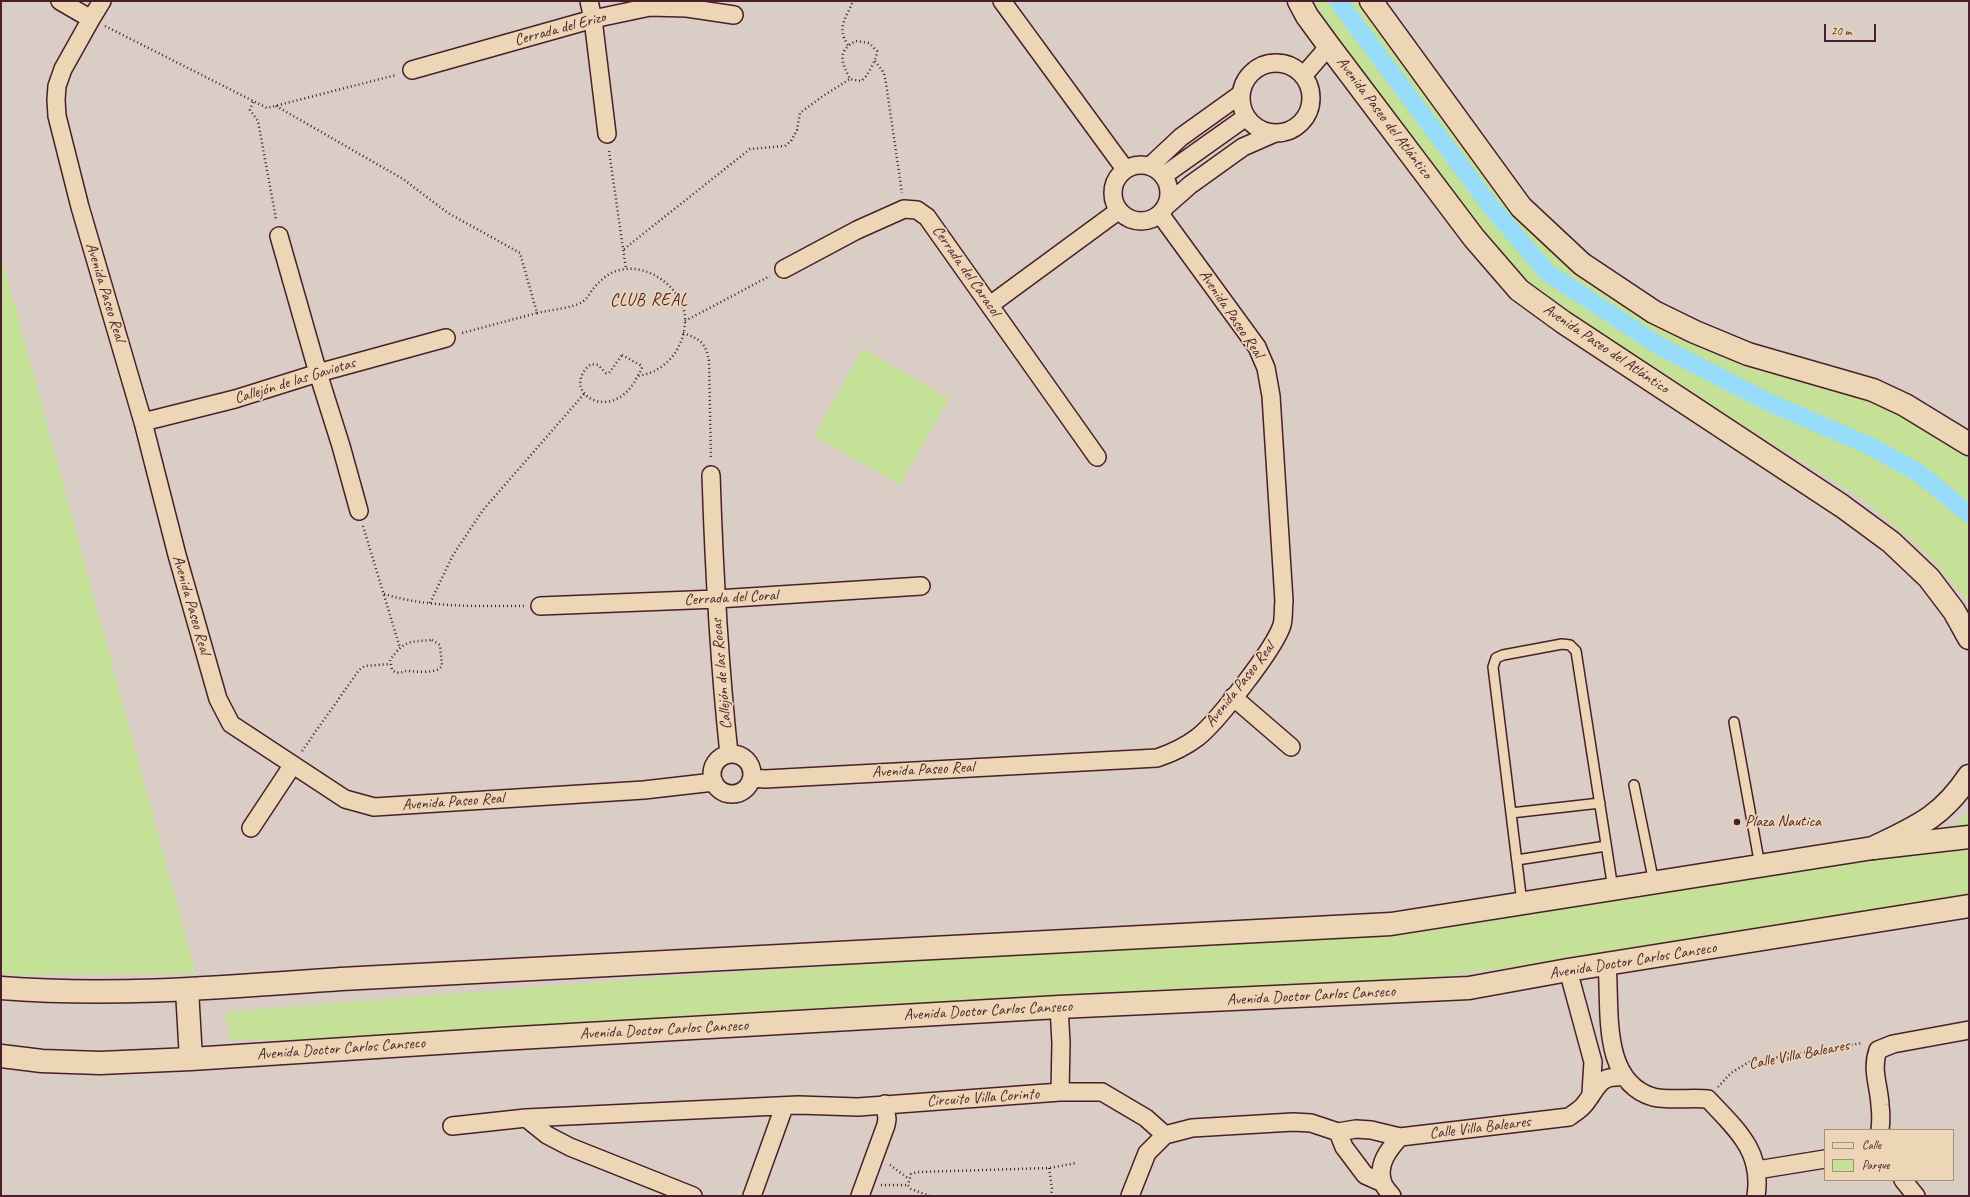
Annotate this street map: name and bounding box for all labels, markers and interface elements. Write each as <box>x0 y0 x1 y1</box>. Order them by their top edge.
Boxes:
street label: Cerrada del Erizo <box>512 8 608 50</box>
scale bar <box>1826 16 1878 42</box>
text: 20 m <box>1831 23 1851 39</box>
street label: Avenida Paseo del Atlántico <box>1332 53 1436 183</box>
street label: Cerrada del Caracol <box>928 222 1004 320</box>
street label: Avenida Paseo Real <box>81 240 129 344</box>
street label: Avenida Paseo Real <box>1195 266 1267 362</box>
district label: CLUB REAL <box>610 291 688 311</box>
street label: Avenida Paseo del Atlántico <box>1539 300 1673 398</box>
street label: Callejón de las Gaviotas <box>232 353 358 409</box>
street label: Avenida Paseo Real <box>168 553 214 657</box>
street label: Cerrada del Coral <box>684 586 778 610</box>
street label: Callejón de las Rocas <box>708 618 736 730</box>
street label: Avenida Paseo Real <box>1201 639 1279 731</box>
street label: Avenida Paseo Real <box>872 758 974 782</box>
street label: Avenida Paseo Real <box>401 789 505 815</box>
place label: Plaza Nautica <box>1745 812 1821 832</box>
marker: Plaza Nautica <box>1732 817 1742 827</box>
street label: Avenida Doctor Carlos Canseco <box>1548 938 1718 984</box>
street label: Avenida Doctor Carlos Canseco <box>1226 982 1396 1010</box>
street label: Avenida Doctor Carlos Canseco <box>903 997 1073 1025</box>
street label: Avenida Doctor Carlos Canseco <box>579 1016 749 1044</box>
street label: Avenida Doctor Carlos Canseco <box>256 1034 426 1064</box>
street label: Calle Villa Baleares <box>1747 1036 1851 1074</box>
street label: Circuito Villa Corinto <box>926 1085 1040 1111</box>
street label: Calle Villa Baleares <box>1428 1112 1532 1144</box>
legend <box>1824 1129 1954 1181</box>
text: Calle <box>1862 1137 1881 1153</box>
text: Parque <box>1862 1157 1890 1173</box>

